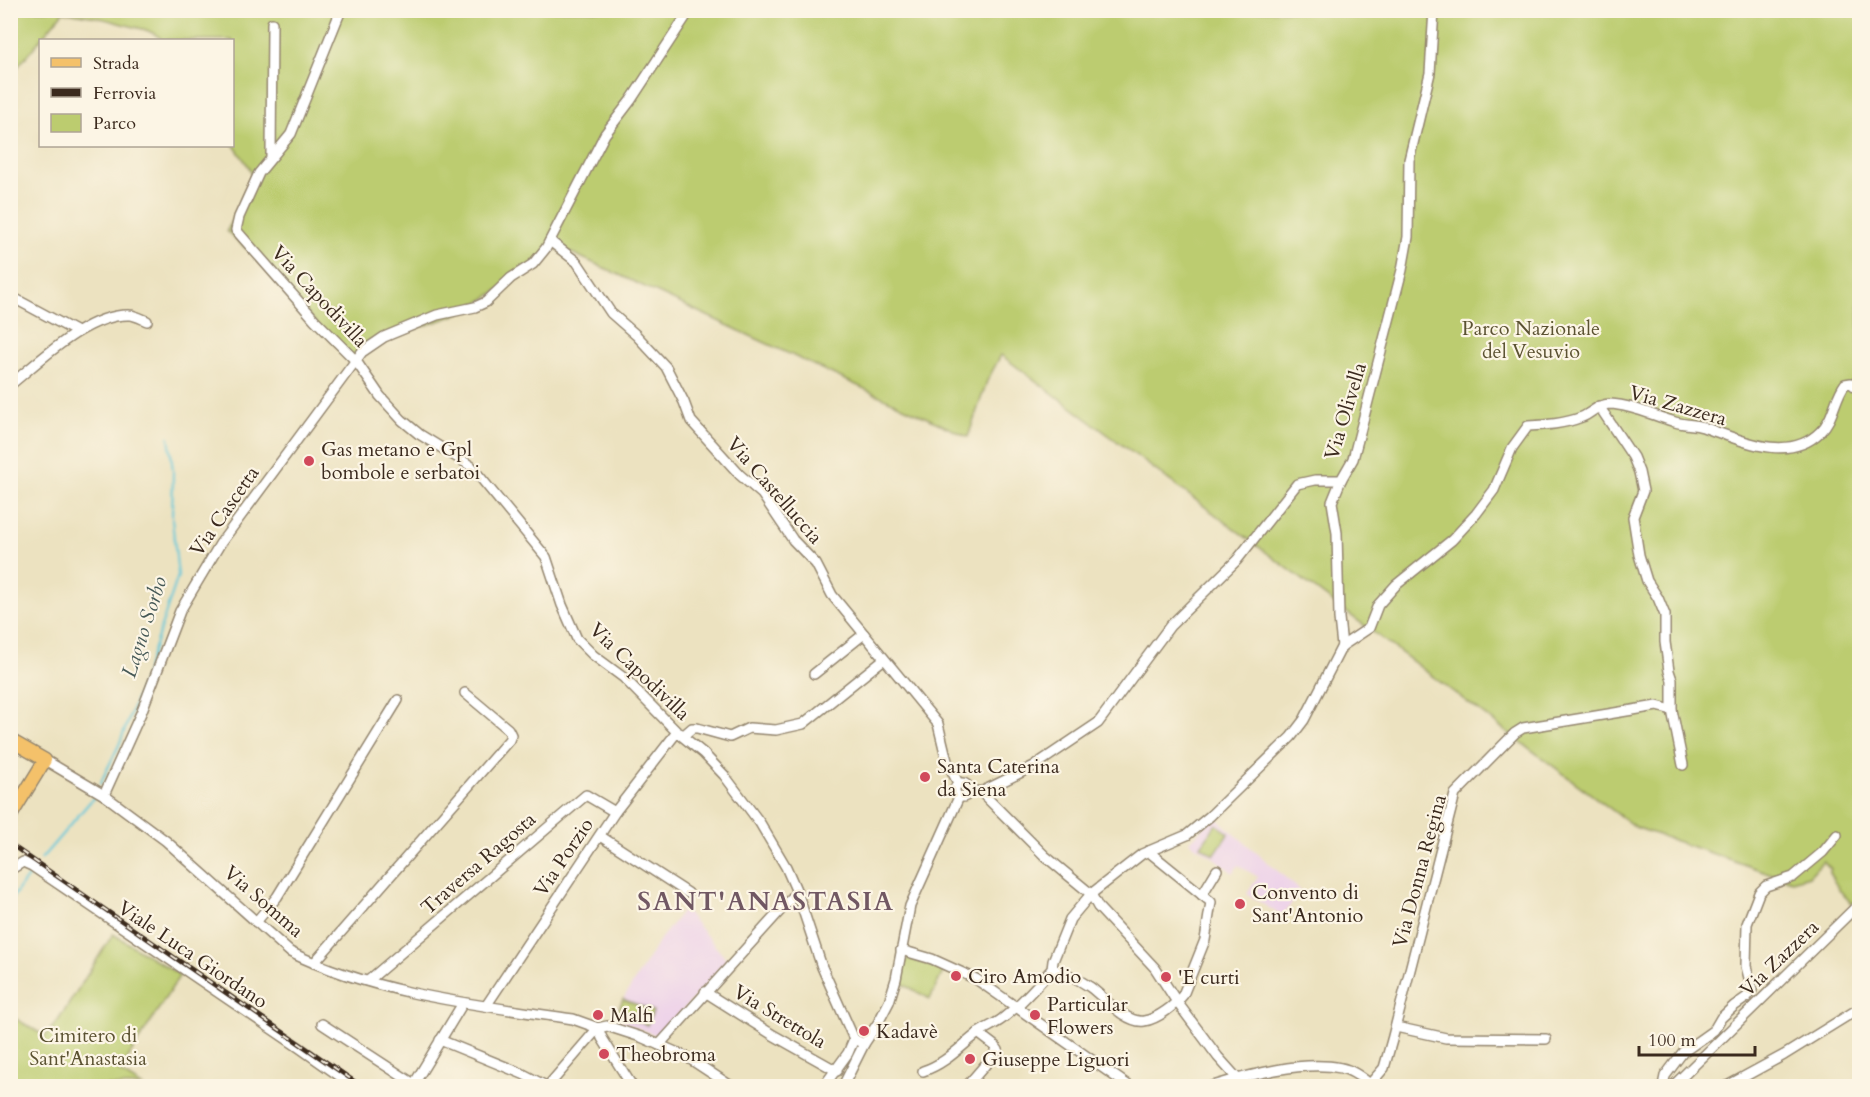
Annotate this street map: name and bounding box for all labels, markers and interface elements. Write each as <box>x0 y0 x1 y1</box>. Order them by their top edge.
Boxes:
legend <box>39 39 234 147</box>
text: Strada <box>93 51 140 76</box>
text: Ferrovia <box>93 81 156 106</box>
text: Parco <box>93 111 136 136</box>
street label: Via Capodivilla <box>265 239 374 354</box>
park label: Parco Nazionale del Vesuvio <box>1462 315 1600 365</box>
street label: Via Olivella <box>1318 359 1373 463</box>
street label: Via Zazzera <box>1626 379 1730 432</box>
street label: Via Castelluccia <box>720 431 829 550</box>
place label: Gas metano e Gpl bombole e serbatoi <box>321 436 481 486</box>
marker: Gas metano e Gpl bombole e serbatoi <box>302 454 316 468</box>
street label: Via Cascetta <box>183 460 266 562</box>
water label: Lagno Sorbo <box>114 573 175 682</box>
street label: Via Capodivilla <box>583 616 696 727</box>
place label: Santa Caterina da Siena <box>937 753 1060 803</box>
marker: Santa Caterina da Siena <box>918 770 932 784</box>
street label: Via Donna Regina <box>1386 791 1453 951</box>
street label: Traversa Ragosta <box>415 806 542 921</box>
street label: Via Porzio <box>527 812 600 902</box>
street label: Via Somma <box>218 859 310 944</box>
place label: Convento di Sant'Antonio <box>1252 879 1364 929</box>
district label: SANT'ANASTASIA <box>637 884 895 919</box>
street label: Viale Luca Giordano <box>112 894 273 1015</box>
marker: Convento di Sant'Antonio <box>1233 897 1247 911</box>
street label: Via Zazzera <box>1734 914 1825 1003</box>
place label: Ciro Amodio <box>968 963 1082 990</box>
place label: 'E curti <box>1178 964 1240 991</box>
marker: Ciro Amodio <box>949 969 963 983</box>
marker: 'E curti <box>1159 970 1173 984</box>
street label: Via Strettola <box>728 978 832 1055</box>
place label: Particular Flowers <box>1047 991 1129 1041</box>
place label: Malfi <box>610 1002 654 1029</box>
marker: Malfi <box>591 1008 605 1022</box>
marker: Particular Flowers <box>1028 1008 1042 1022</box>
place label: Kadavè <box>876 1018 938 1045</box>
scale bar <box>1639 1019 1754 1057</box>
park label: Cimitero di Sant'Anastasia <box>29 1022 147 1072</box>
marker: Kadavè <box>857 1024 871 1038</box>
text: 100 m <box>1648 1028 1696 1053</box>
place label: Theobroma <box>616 1041 716 1068</box>
place label: Giuseppe Liguori <box>982 1046 1130 1073</box>
marker: Theobroma <box>597 1047 611 1061</box>
marker: Giuseppe Liguori <box>963 1052 977 1066</box>

